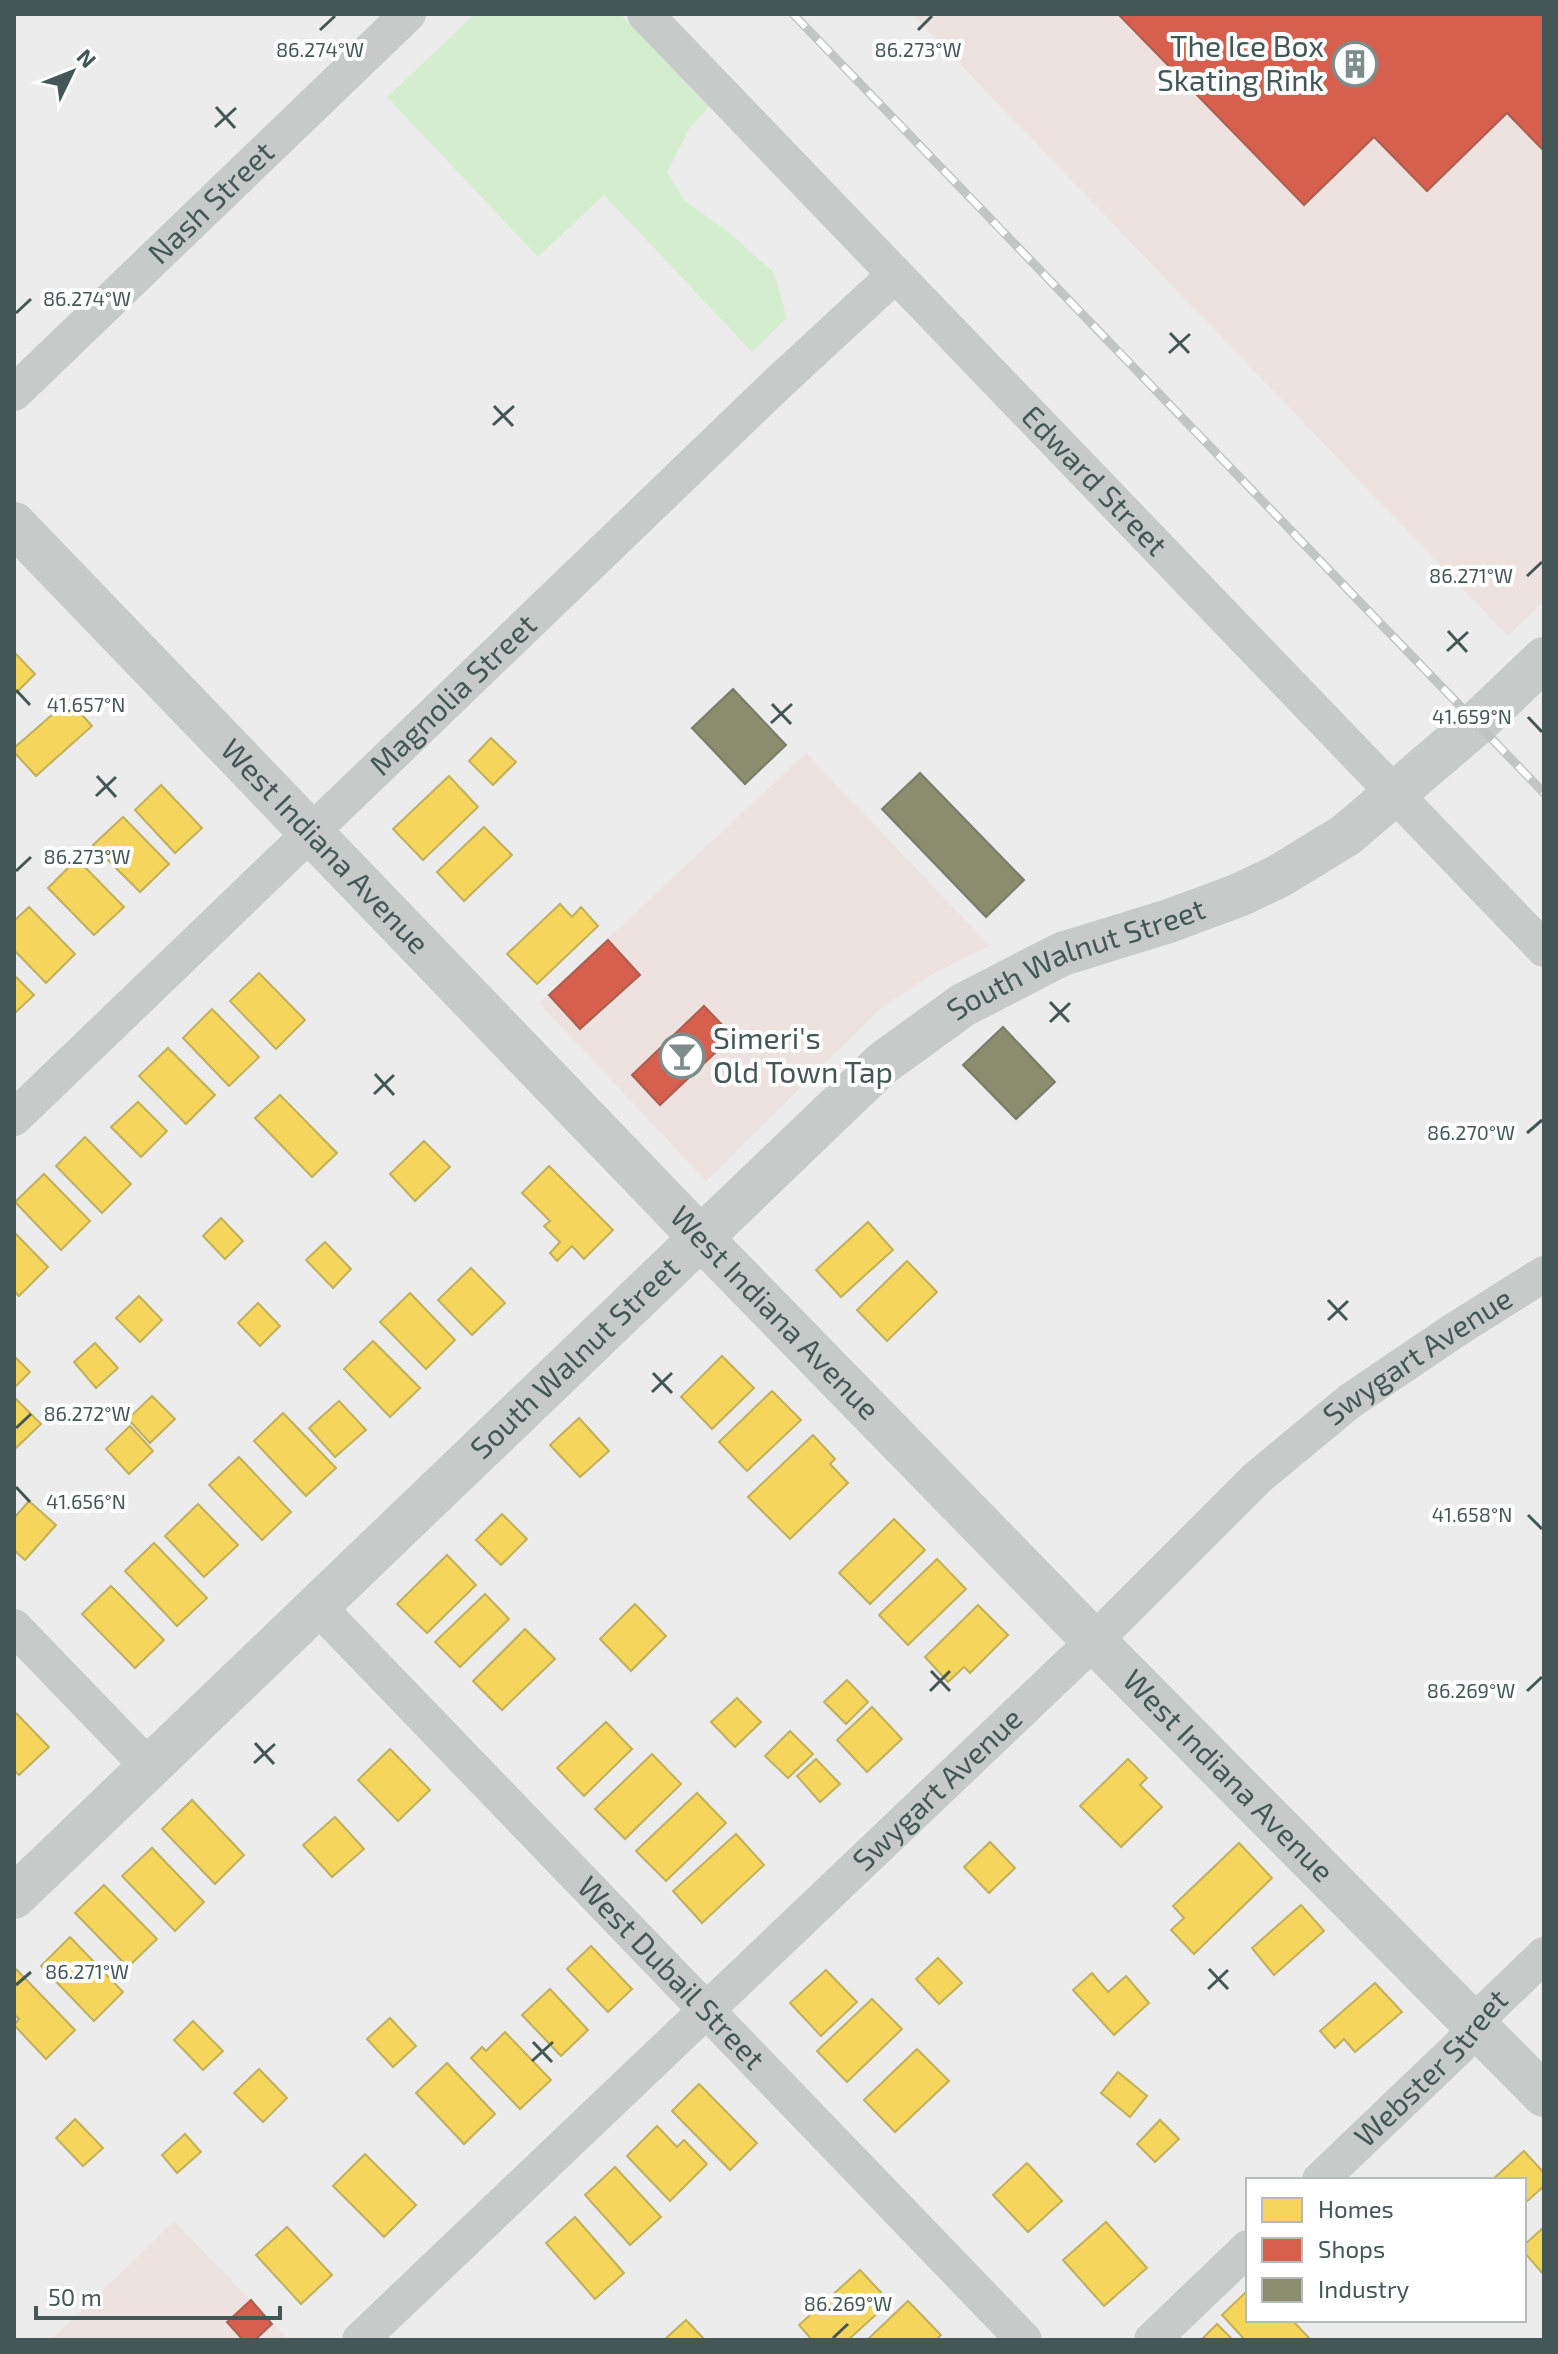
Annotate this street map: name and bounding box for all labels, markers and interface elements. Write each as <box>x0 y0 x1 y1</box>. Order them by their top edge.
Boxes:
place label: The Ice Box Skating Rink <box>1157 27 1324 97</box>
north arrow <box>32 32 112 112</box>
text: 86.274°W <box>276 37 364 61</box>
text: 86.273°W <box>875 37 962 61</box>
building icon: The Ice Box Skating Rink <box>1331 40 1379 88</box>
text: N <box>72 43 102 72</box>
street label: Nash Street <box>140 133 280 270</box>
text: 86.274°W <box>43 286 131 310</box>
street label: Edward Street <box>1015 397 1176 562</box>
text: 86.271°W <box>1429 563 1513 587</box>
street label: Magnolia Street <box>362 605 543 782</box>
text: 41.657°N <box>47 692 125 716</box>
text: 41.659°N <box>1432 704 1512 728</box>
street label: West Indiana Avenue <box>215 731 438 960</box>
text: 86.273°W <box>44 844 131 868</box>
street label: South Walnut Street <box>939 889 1210 1027</box>
place label: Simeri's Old Town Tap <box>713 1019 893 1089</box>
bar icon: Simeri's Old Town Tap <box>658 1032 706 1080</box>
text: 86.270°W <box>1427 1120 1515 1144</box>
street label: West Indiana Avenue <box>664 1197 888 1426</box>
street label: South Walnut Street <box>462 1248 686 1465</box>
street label: Swygart Avenue <box>1315 1279 1518 1432</box>
text: 86.272°W <box>43 1401 131 1425</box>
text: 41.656°N <box>46 1489 126 1513</box>
text: 41.658°N <box>1432 1502 1512 1526</box>
street label: West Indiana Avenue <box>1116 1661 1342 1888</box>
text: 86.269°W <box>1427 1678 1515 1702</box>
street label: Swygart Avenue <box>844 1699 1029 1877</box>
street label: West Dubail Street <box>571 1868 773 2076</box>
text: 86.271°W <box>45 1959 129 1983</box>
street label: Webster Street <box>1346 1980 1514 2153</box>
legend <box>1246 2178 1526 2322</box>
text: Homes <box>1318 2194 1394 2223</box>
text: Shops <box>1318 2234 1385 2263</box>
scale bar <box>36 2270 280 2320</box>
text: Industry <box>1318 2274 1410 2303</box>
text: 50 m <box>48 2282 102 2311</box>
text: 86.269°W <box>804 2291 892 2315</box>

